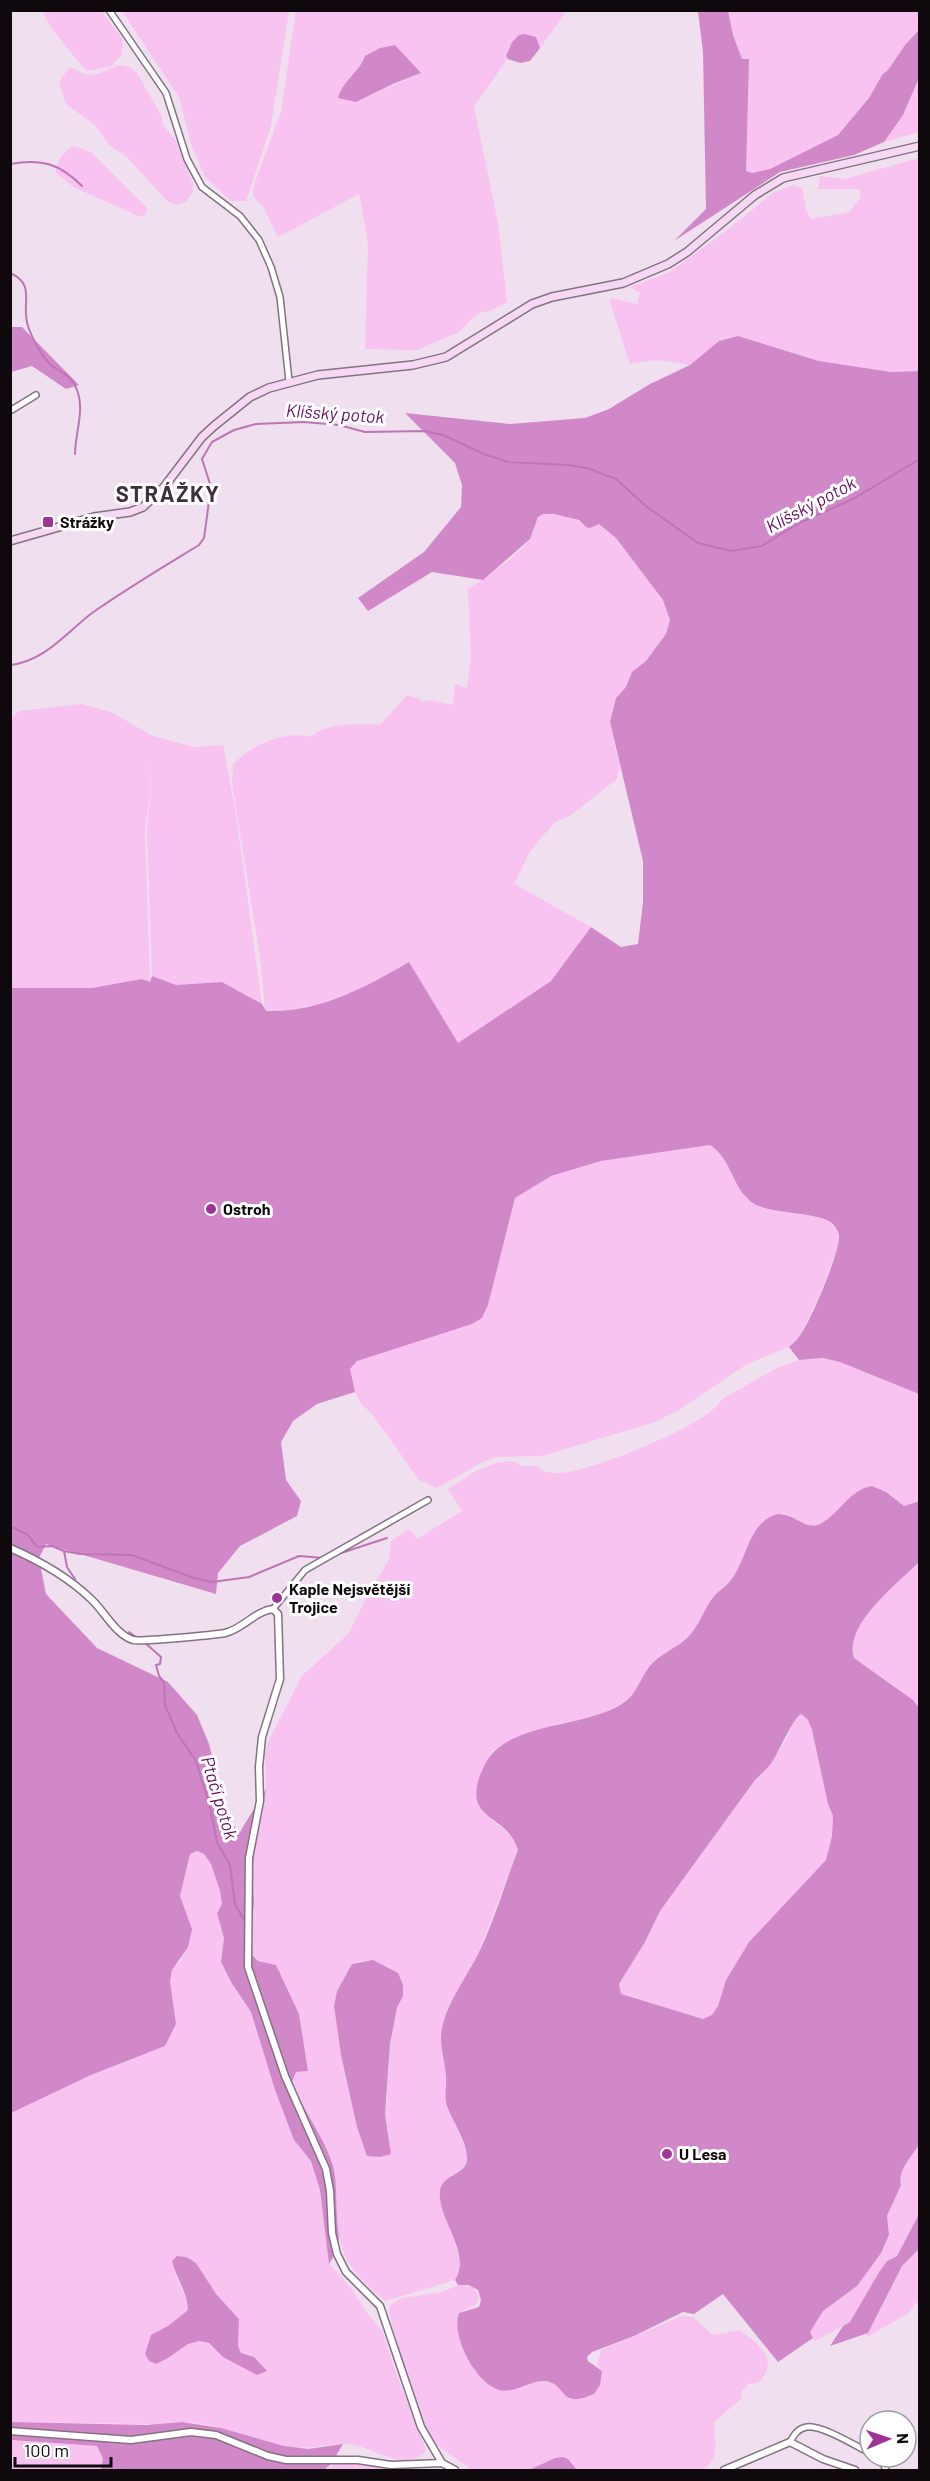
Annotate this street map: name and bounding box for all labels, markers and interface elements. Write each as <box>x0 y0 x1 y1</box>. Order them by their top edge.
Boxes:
water label: Klíšský potok <box>285 399 385 427</box>
water label: Klíšský potok <box>762 471 859 537</box>
district label: STRÁŽKY <box>116 480 220 506</box>
place label: Strážky <box>60 512 114 531</box>
marker: Strážky <box>41 515 55 529</box>
place label: Ostroh <box>223 1199 271 1218</box>
marker: Ostroh <box>204 1202 218 1216</box>
place label: Kaple Nejsvětější Trojice <box>289 1579 410 1616</box>
marker: Kaple Nejsvětější Trojice <box>270 1591 284 1605</box>
water label: Ptačí potok <box>197 1754 243 1842</box>
place label: U Lesa <box>679 2144 727 2163</box>
marker: U Lesa <box>660 2147 674 2161</box>
north arrow <box>858 2409 918 2469</box>
scale bar <box>15 2430 111 2468</box>
text: N <box>894 2433 913 2444</box>
text: 100 m <box>24 2439 69 2461</box>

